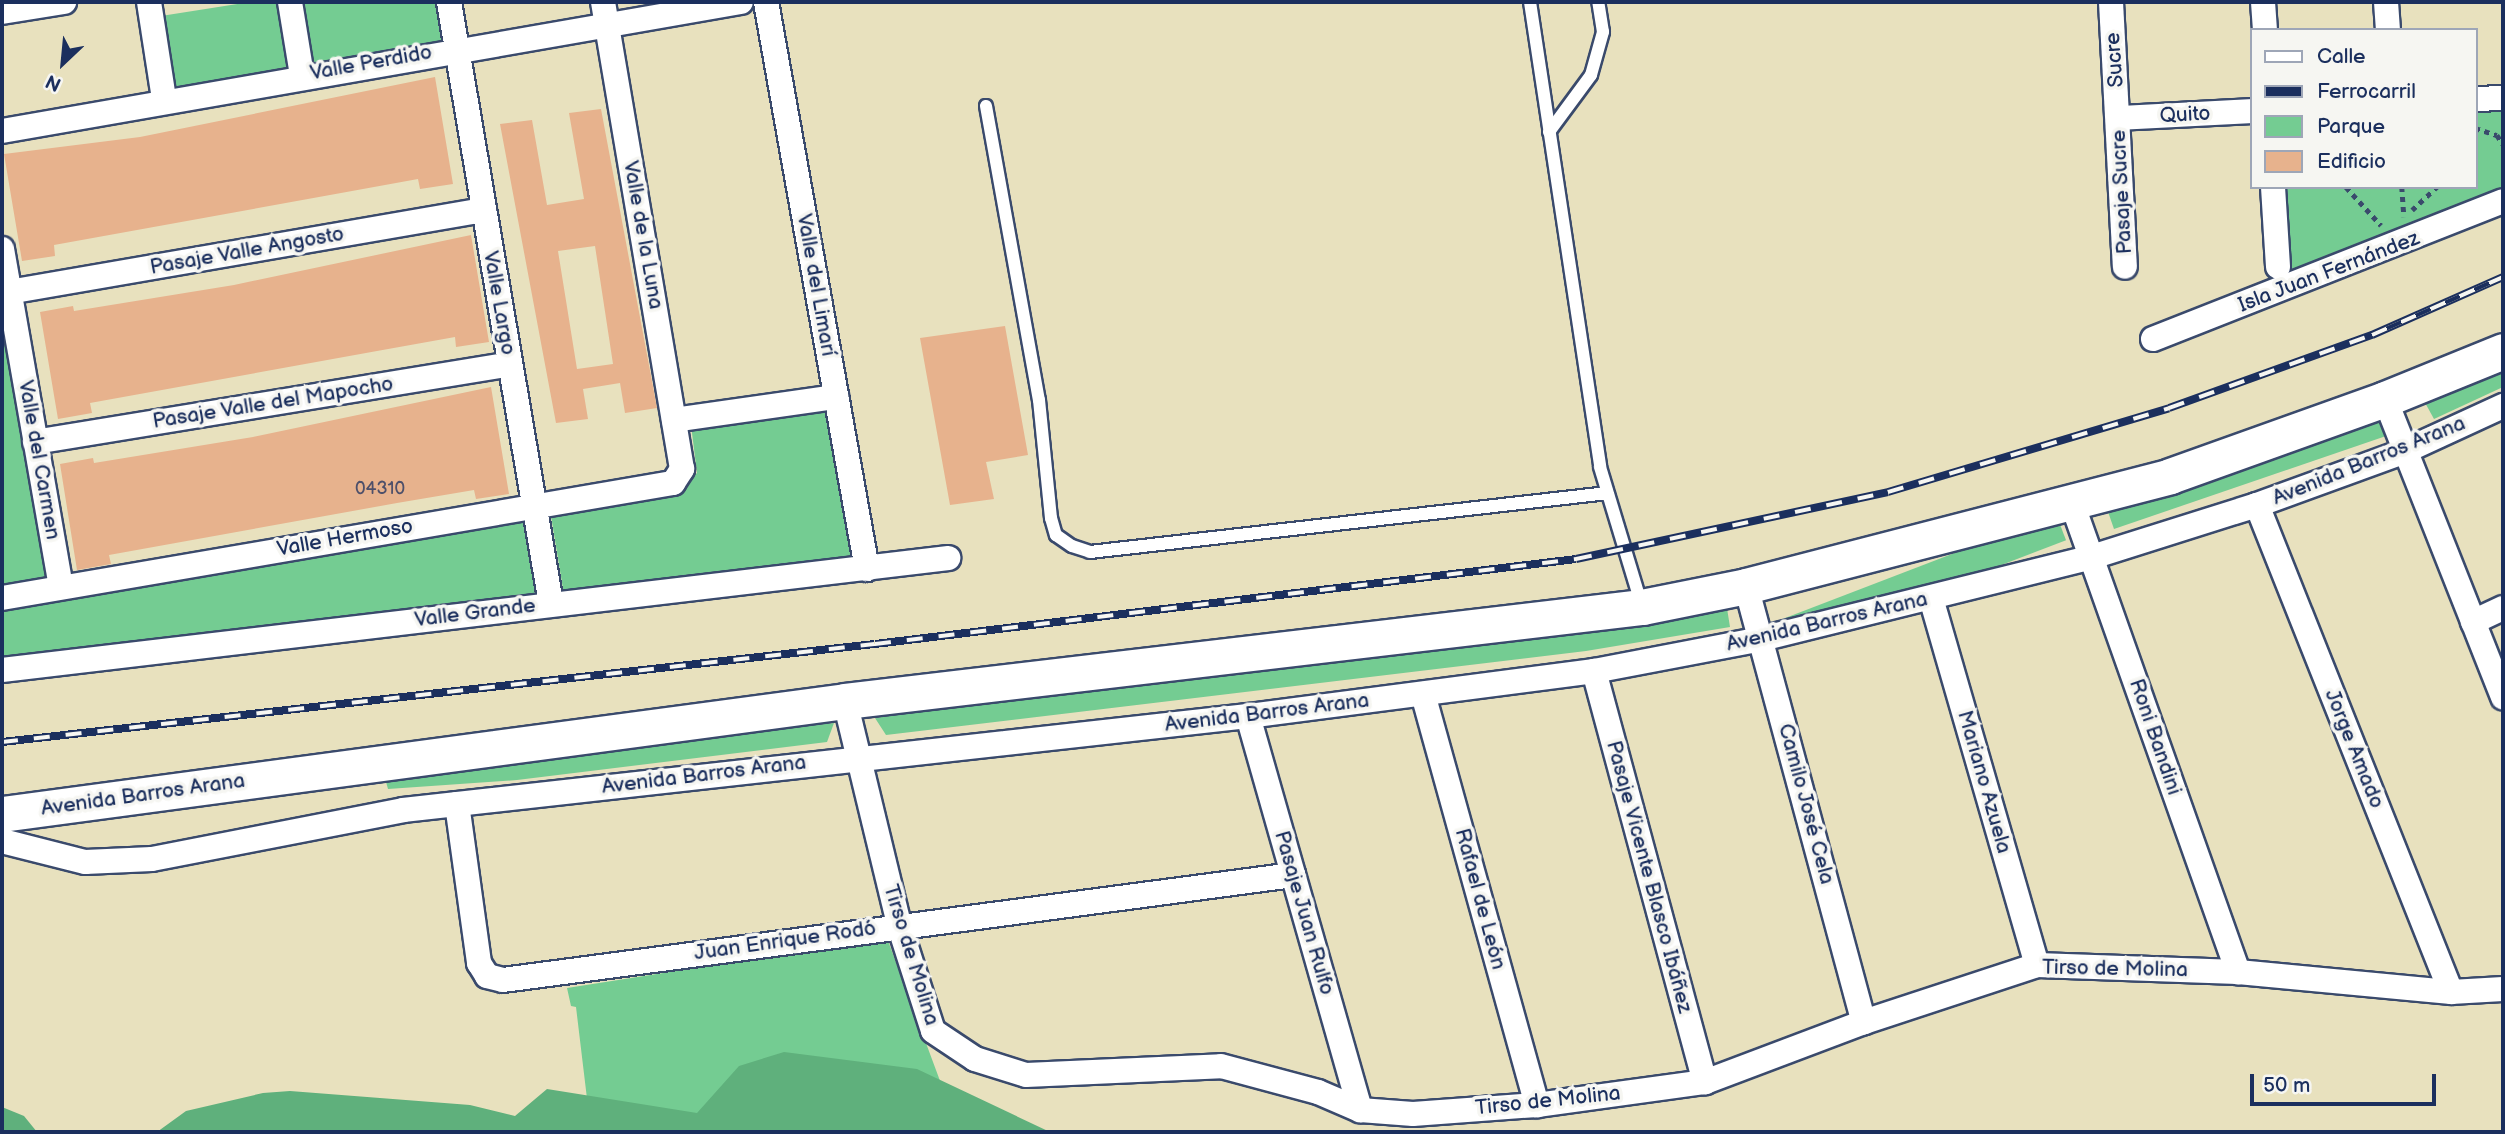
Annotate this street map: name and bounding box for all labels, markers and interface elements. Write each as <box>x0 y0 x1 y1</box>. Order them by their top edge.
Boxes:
north arrow <box>28 28 98 98</box>
legend <box>2250 28 2477 189</box>
street label: Sucre <box>2101 32 2129 88</box>
street label: Valle Perdido <box>308 40 434 86</box>
text: Calle <box>2317 44 2366 69</box>
text: N <box>42 69 65 96</box>
text: Ferrocarril <box>2317 79 2416 104</box>
street label: Quito <box>2159 101 2211 129</box>
text: Parque <box>2317 114 2385 139</box>
street label: Pasaje Sucre <box>2106 129 2138 255</box>
text: Edificio <box>2317 149 2386 174</box>
street label: Valle de la Luna <box>618 159 668 311</box>
street label: Valle del Limarí <box>791 212 841 358</box>
street label: Pasaje Valle Angosto <box>148 221 346 281</box>
street label: Isla Juan Fernández <box>2234 226 2424 318</box>
street label: Valle Largo <box>477 249 521 357</box>
street label: Pasaje Valle del Mapocho <box>151 371 395 435</box>
street label: Valle del Carmen <box>13 378 65 542</box>
street label: Avenida Barros Arana <box>2269 411 2469 511</box>
house number: 04310 <box>355 478 405 500</box>
street label: Valle Hermoso <box>275 514 415 562</box>
street label: Avenida Barros Arana <box>1724 587 1930 657</box>
street label: Valle Grande <box>413 593 537 633</box>
street label: Roni Bandini <box>2123 676 2187 798</box>
street label: Jorge Amado <box>2319 686 2389 812</box>
street label: Avenida Barros Arana <box>1163 688 1371 738</box>
street label: Mariano Azuela <box>1952 708 2016 856</box>
street label: Camilo José Cela <box>1772 720 1840 888</box>
street label: Pasaje Vicente Blasco Ibáñez <box>1600 738 1698 1016</box>
street label: Avenida Barros Arana <box>600 750 808 800</box>
street label: Avenida Barros Arana <box>39 768 247 822</box>
street label: Rafael de León <box>1449 826 1511 972</box>
street label: Pasaje Juan Rulfo <box>1268 828 1340 998</box>
street label: Tirso de Molina <box>878 882 944 1028</box>
street label: Juan Enrique Rodó <box>693 916 877 966</box>
street label: Tirso de Molina <box>2042 955 2188 983</box>
scale bar <box>2253 1060 2438 1104</box>
text: 50 m <box>2263 1073 2310 1098</box>
street label: Tirso de Molina <box>1474 1081 1622 1121</box>

